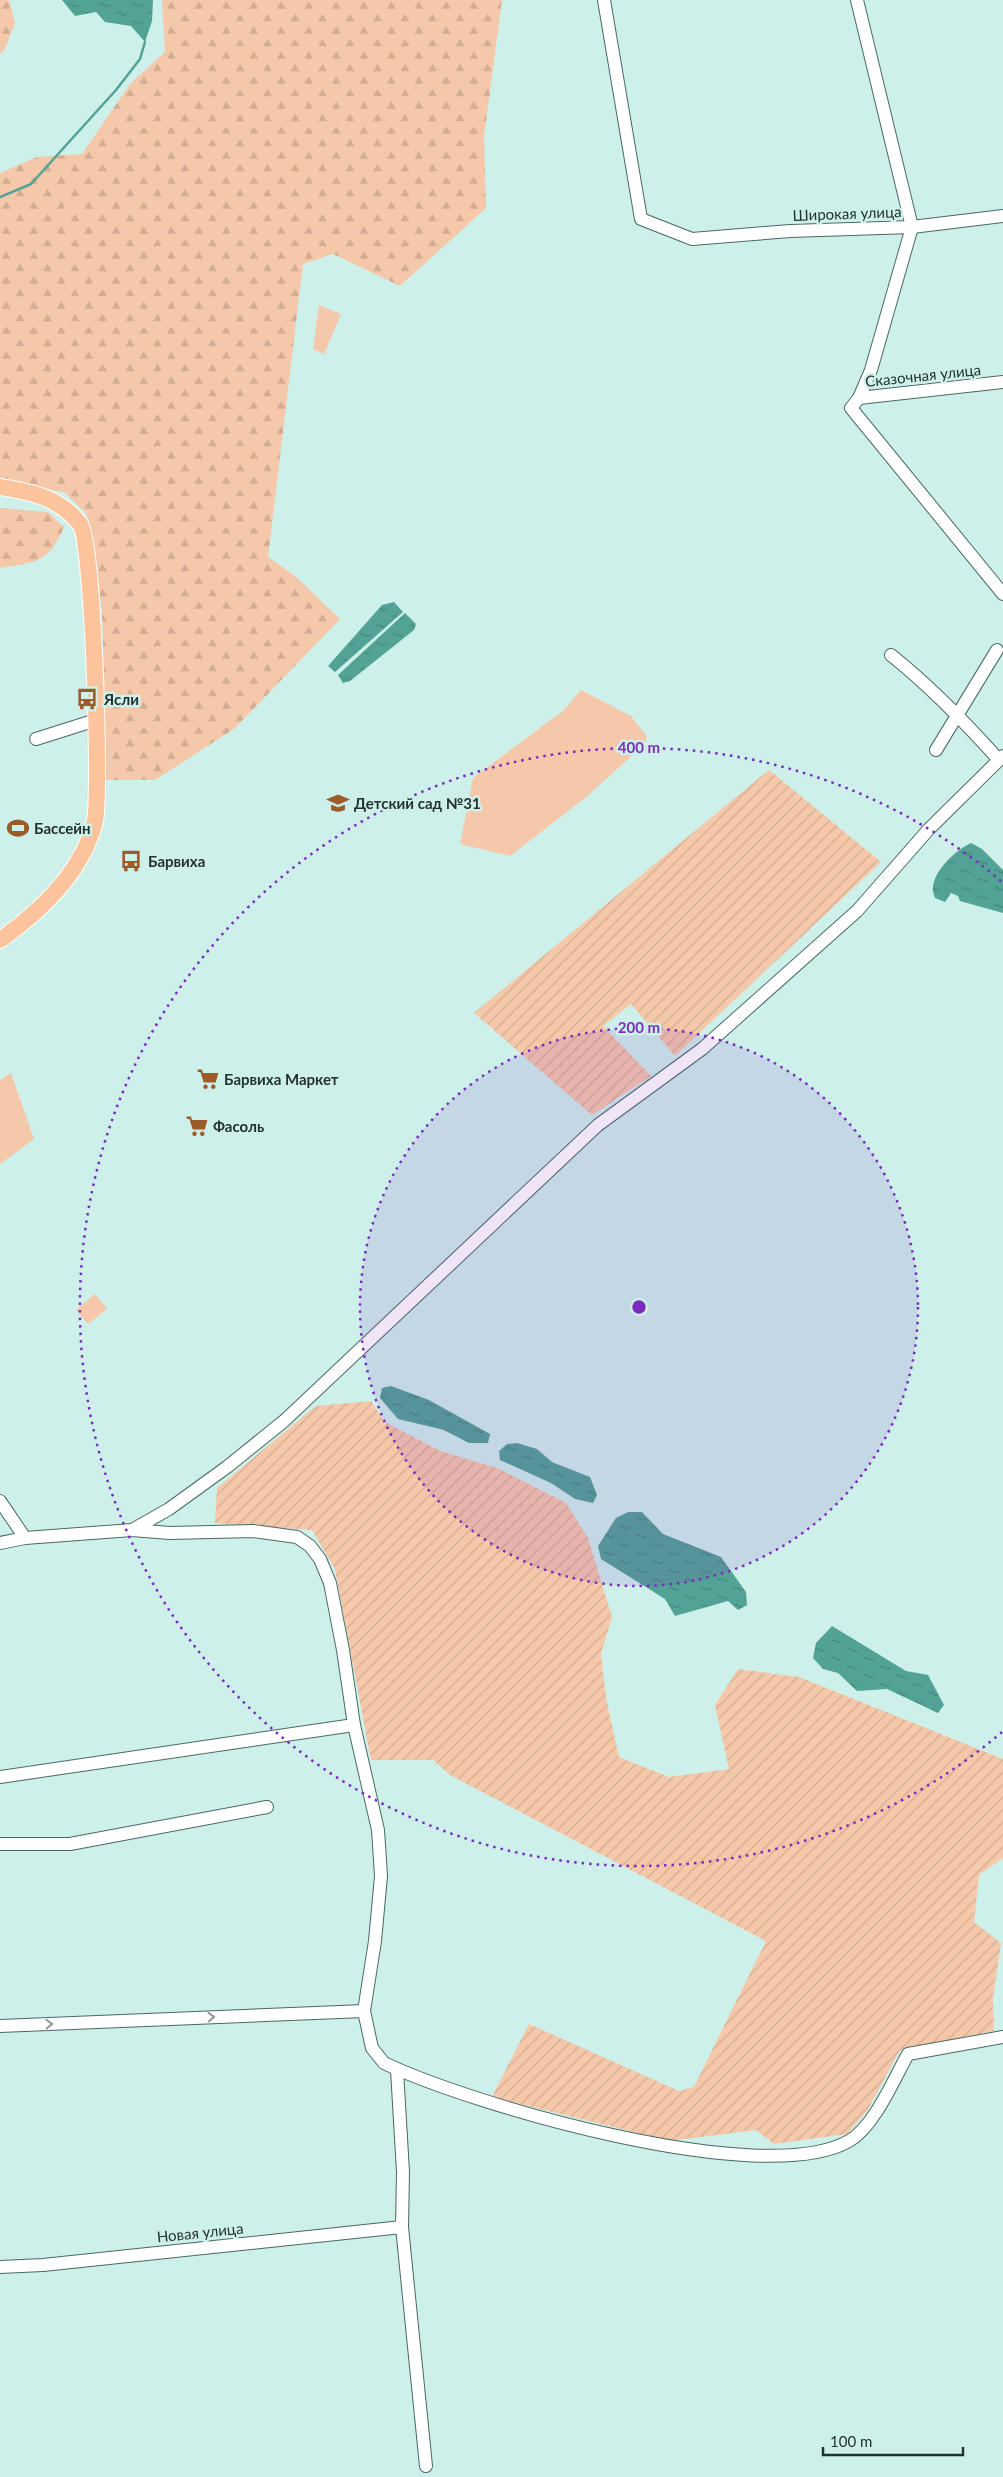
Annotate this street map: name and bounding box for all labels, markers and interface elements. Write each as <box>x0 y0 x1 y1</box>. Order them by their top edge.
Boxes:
street label: Широкая улица <box>792 202 902 224</box>
street label: Сказочная улица <box>864 360 982 390</box>
bus stop icon: Ясли <box>74 686 100 712</box>
place label: Ясли <box>103 690 139 708</box>
text: 400 m <box>618 738 660 756</box>
school or university icon: Детский сад №31 <box>325 790 351 816</box>
place label: Детский сад №31 <box>354 794 481 812</box>
sports icon: Бассейн <box>5 815 31 841</box>
place label: Бассейн <box>34 819 91 837</box>
bus stop icon: Барвиха <box>118 848 144 874</box>
place label: Барвиха <box>148 852 205 870</box>
text: 200 m <box>618 1018 660 1036</box>
supermarket icon: Барвиха Маркет <box>195 1066 221 1092</box>
place label: Барвиха Маркет <box>224 1070 339 1088</box>
supermarket icon: Фасоль <box>184 1113 210 1139</box>
place label: Фасоль <box>213 1117 264 1135</box>
centre of rings <box>630 1298 648 1316</box>
one-way arrow <box>208 2012 215 2022</box>
one-way arrow <box>45 2019 53 2029</box>
street label: Новая улица <box>156 2219 244 2245</box>
scale bar <box>823 2424 963 2456</box>
text: 100 m <box>830 2432 872 2450</box>

